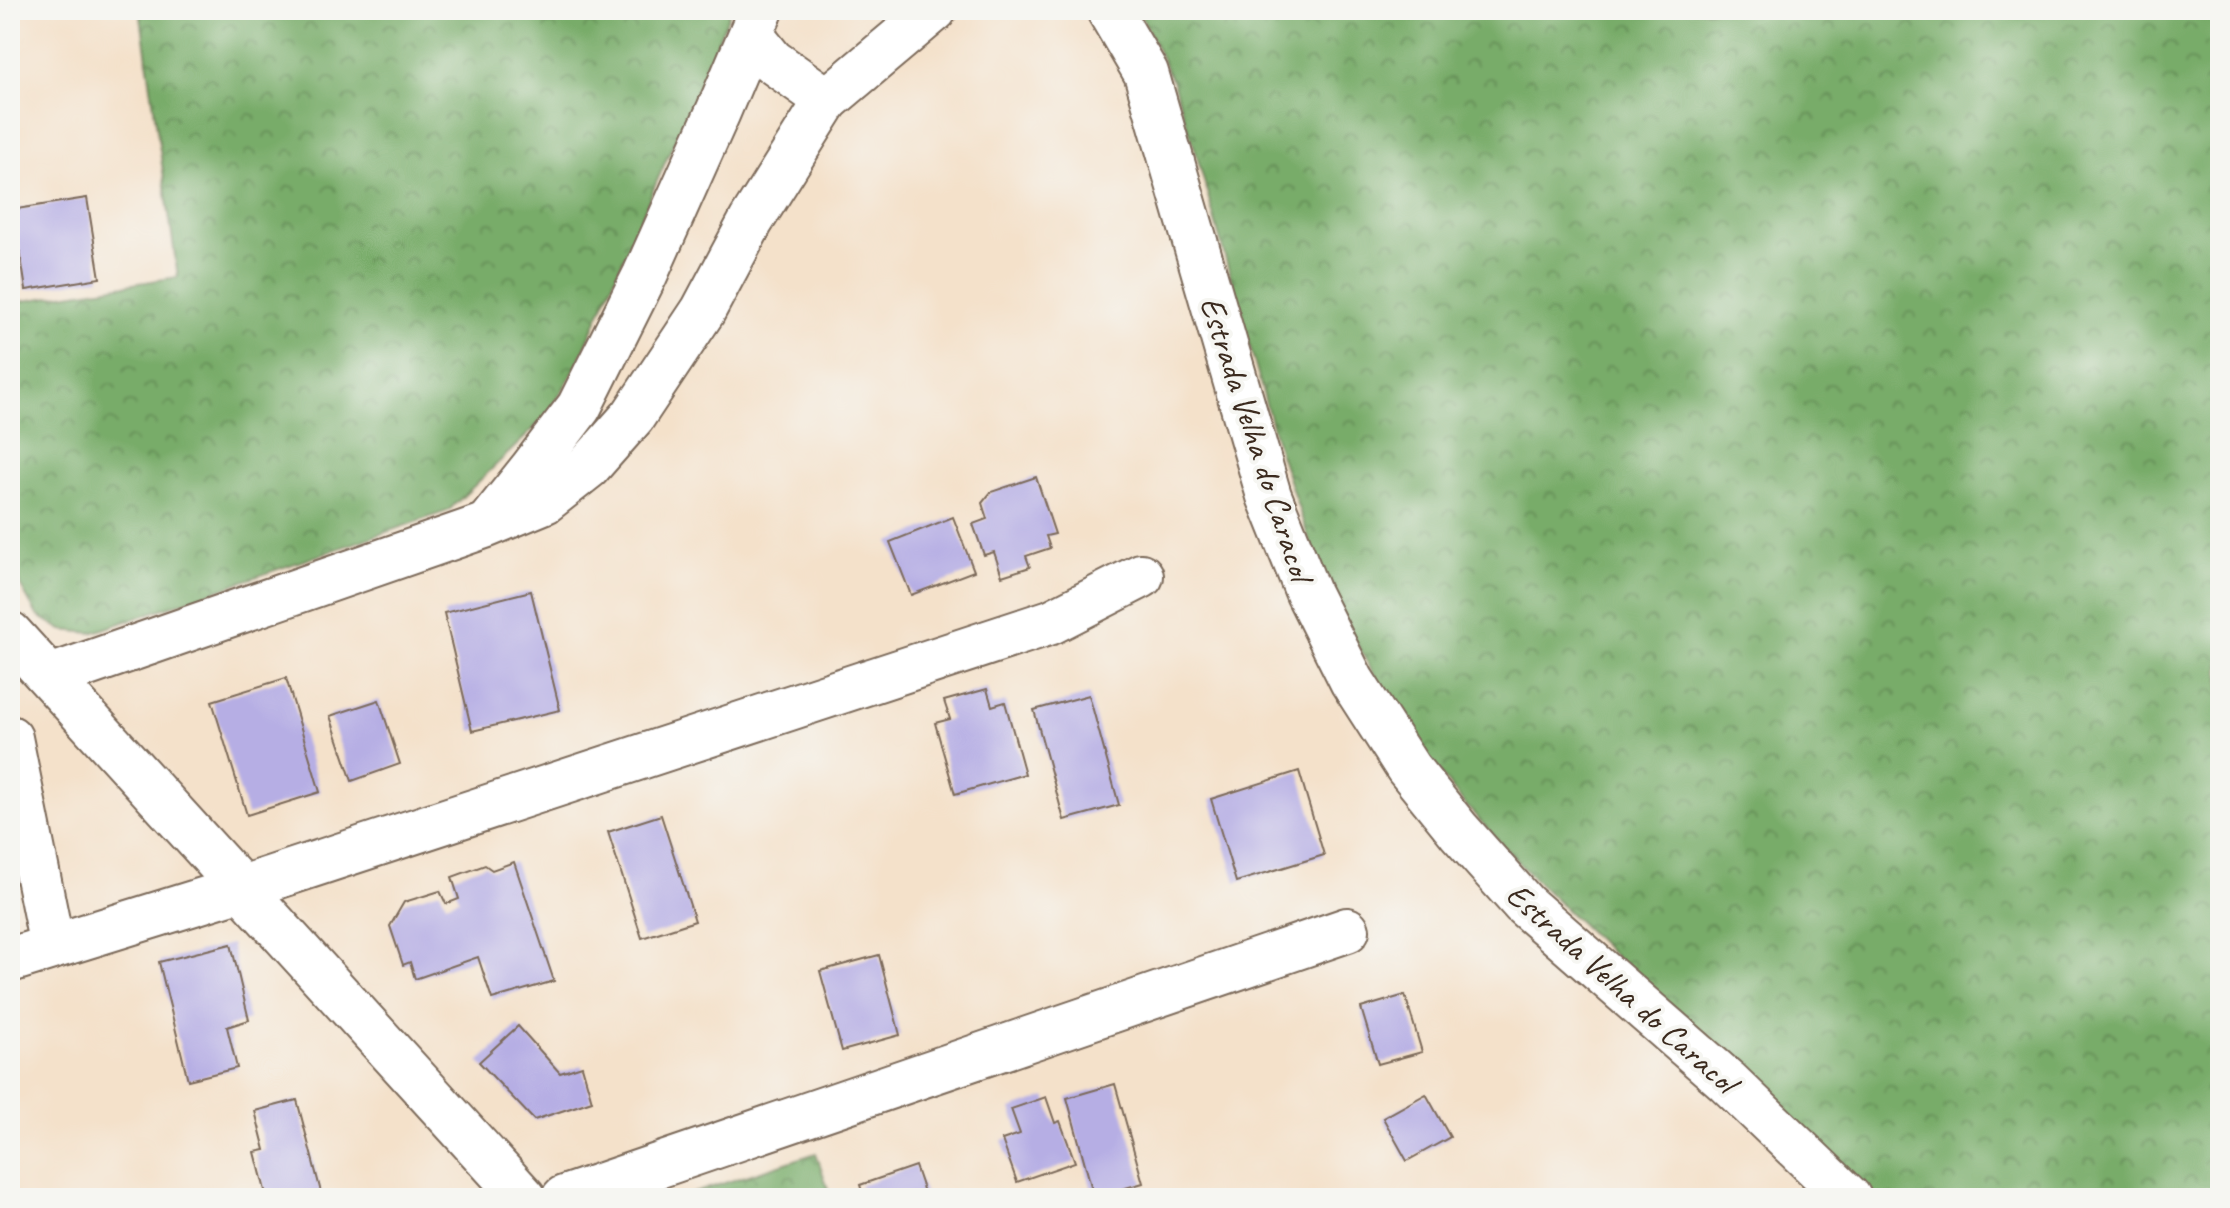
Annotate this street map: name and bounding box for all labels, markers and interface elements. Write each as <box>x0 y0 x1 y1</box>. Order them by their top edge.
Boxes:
street label: Estrada Velha do Caracol <box>1190 291 1325 591</box>
street label: Estrada Velha do Caracol <box>1498 873 1750 1106</box>

